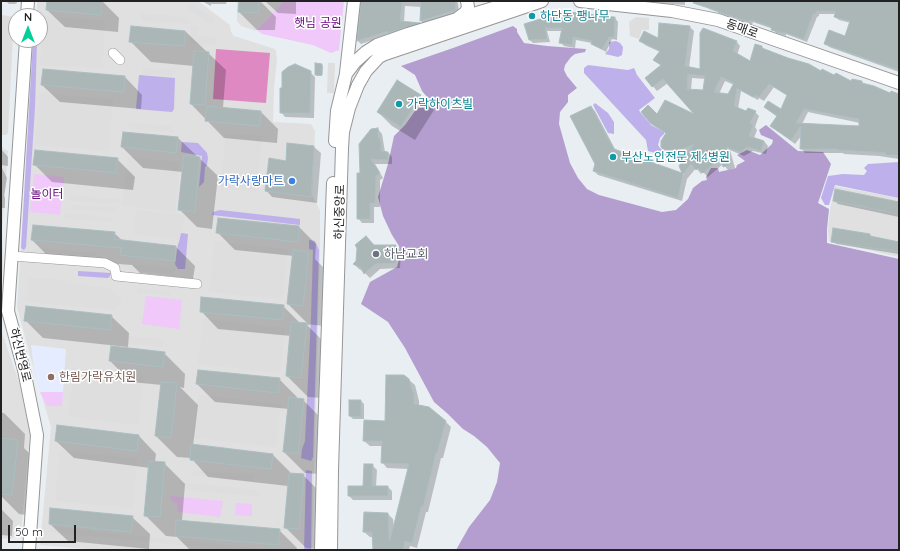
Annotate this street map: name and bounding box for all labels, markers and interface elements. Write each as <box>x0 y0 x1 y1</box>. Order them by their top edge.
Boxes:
north arrow <box>8 8 48 48</box>
place label: 하단동 팽나무 <box>540 9 610 23</box>
text: N <box>24 10 32 24</box>
marker: 하단동 팽나무 <box>527 11 537 21</box>
park label: 햇님 공원 <box>294 16 342 30</box>
street label: 동매로 <box>724 17 760 41</box>
place label: 가락하이츠빌 <box>407 97 473 111</box>
marker: 가락하이츠빌 <box>394 99 404 109</box>
place label: 부산노인전문 제4병원 <box>621 150 730 164</box>
marker: 부산노인전문 제4병원 <box>608 152 618 162</box>
place label: 가락사랑마트 <box>218 174 284 188</box>
marker: 가락사랑마트 <box>287 176 297 186</box>
street label: 하신중앙로 <box>332 184 348 240</box>
park label: 놀이터 <box>30 187 64 201</box>
place label: 하남교회 <box>384 247 428 261</box>
marker: 하남교회 <box>371 249 381 259</box>
street label: 하신번영로 <box>6 326 34 384</box>
place label: 한림가락유치원 <box>59 370 136 384</box>
marker: 한림가락유치원 <box>46 372 56 382</box>
scale bar <box>10 517 78 543</box>
text: 50 m <box>15 524 43 539</box>

